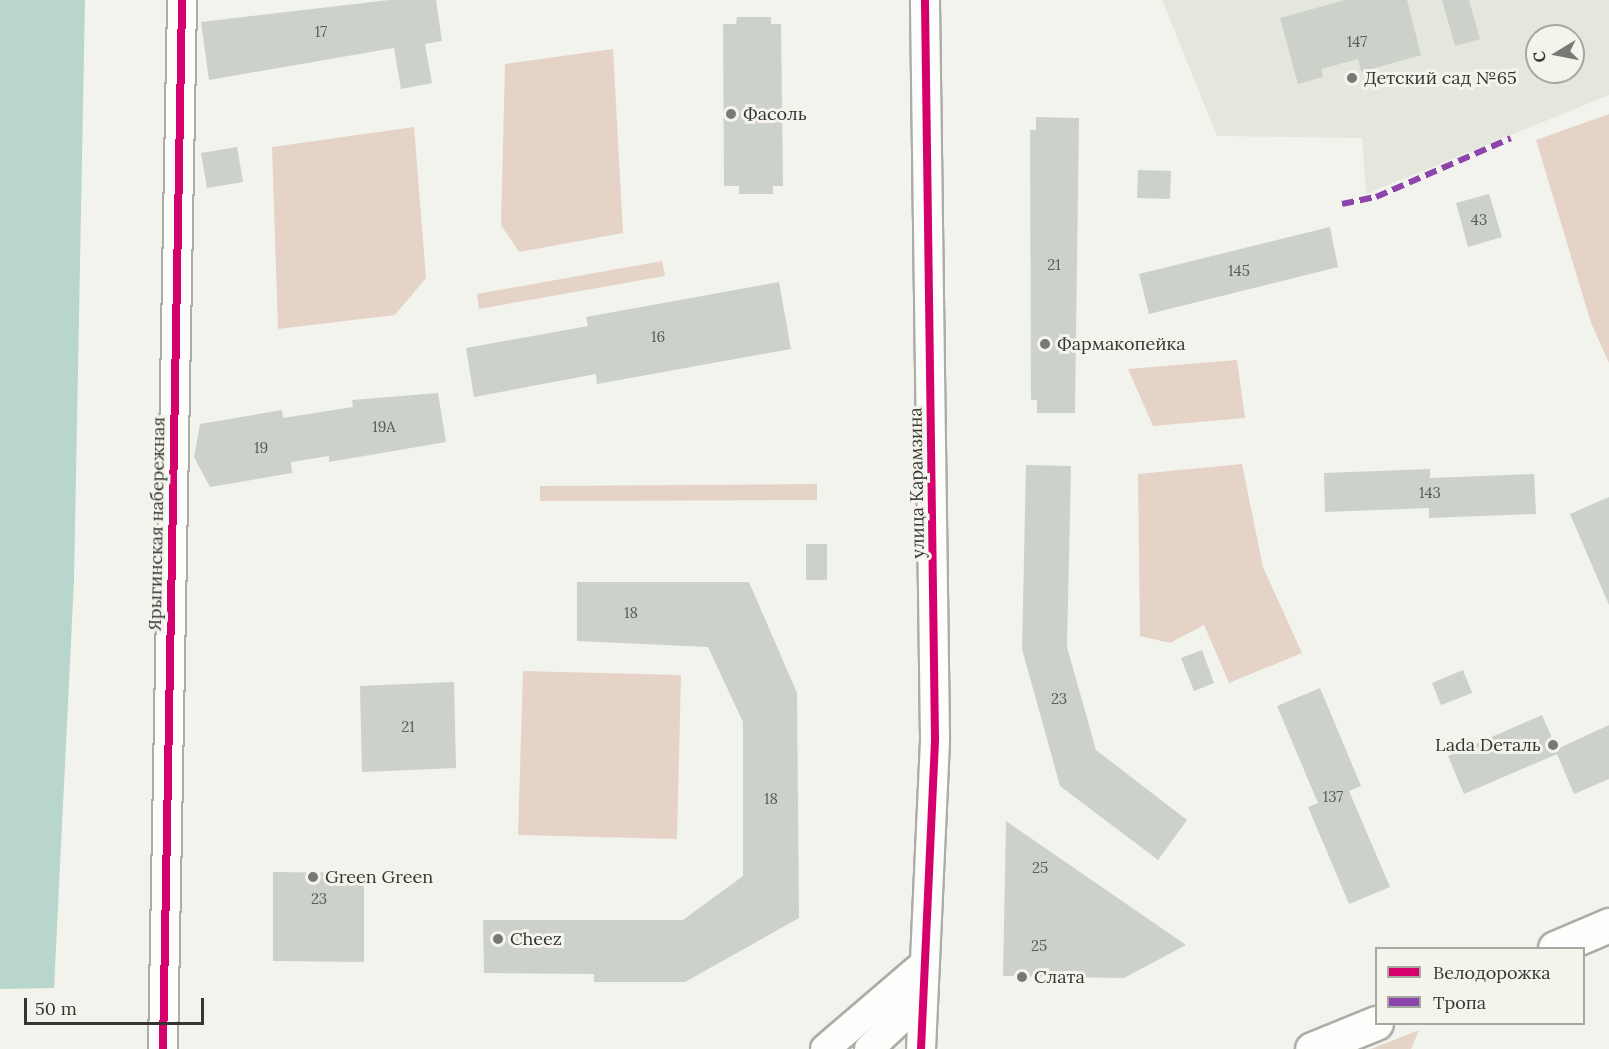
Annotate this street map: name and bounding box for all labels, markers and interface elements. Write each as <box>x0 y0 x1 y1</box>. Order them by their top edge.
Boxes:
house number: 17 <box>315 23 327 41</box>
north arrow <box>1525 24 1585 84</box>
house number: 147 <box>1347 33 1367 51</box>
text: С <box>1528 50 1550 64</box>
place label: Детский сад №65 <box>1364 67 1517 89</box>
marker: Детский сад №65 <box>1345 71 1359 85</box>
place label: Фасоль <box>743 103 807 125</box>
marker: Фасоль <box>724 107 738 121</box>
house number: 43 <box>1471 211 1487 229</box>
house number: 21 <box>1047 256 1061 274</box>
house number: 145 <box>1228 262 1250 280</box>
house number: 16 <box>651 328 665 346</box>
place label: Фармакопейка <box>1057 333 1185 355</box>
marker: Фармакопейка <box>1038 337 1052 351</box>
street label: улица Карамзина <box>905 407 929 559</box>
street label: Ярыгинская набережная <box>144 417 170 631</box>
house number: 19А <box>372 418 396 436</box>
house number: 19 <box>254 439 268 457</box>
house number: 143 <box>1419 484 1441 502</box>
house number: 18 <box>624 604 638 622</box>
house number: 23 <box>1051 690 1067 708</box>
house number: 21 <box>401 718 415 736</box>
place label: Lada Dеталь <box>1435 734 1541 756</box>
marker: Lada Dеталь <box>1546 738 1560 752</box>
house number: 137 <box>1323 788 1343 806</box>
house number: 18 <box>764 790 778 808</box>
house number: 25 <box>1032 859 1048 877</box>
place label: Green Green <box>325 866 433 888</box>
marker: Green Green <box>306 870 320 884</box>
house number: 23 <box>311 890 327 908</box>
place label: Cheez <box>510 928 562 950</box>
marker: Cheez <box>491 932 505 946</box>
house number: 25 <box>1031 937 1047 955</box>
legend <box>1375 947 1585 1025</box>
text: Велодорожка <box>1433 961 1551 984</box>
place label: Слата <box>1034 966 1085 988</box>
marker: Слата <box>1015 970 1029 984</box>
scale bar <box>27 986 207 1024</box>
text: Тропа <box>1433 991 1486 1014</box>
text: 50 m <box>35 997 77 1020</box>

